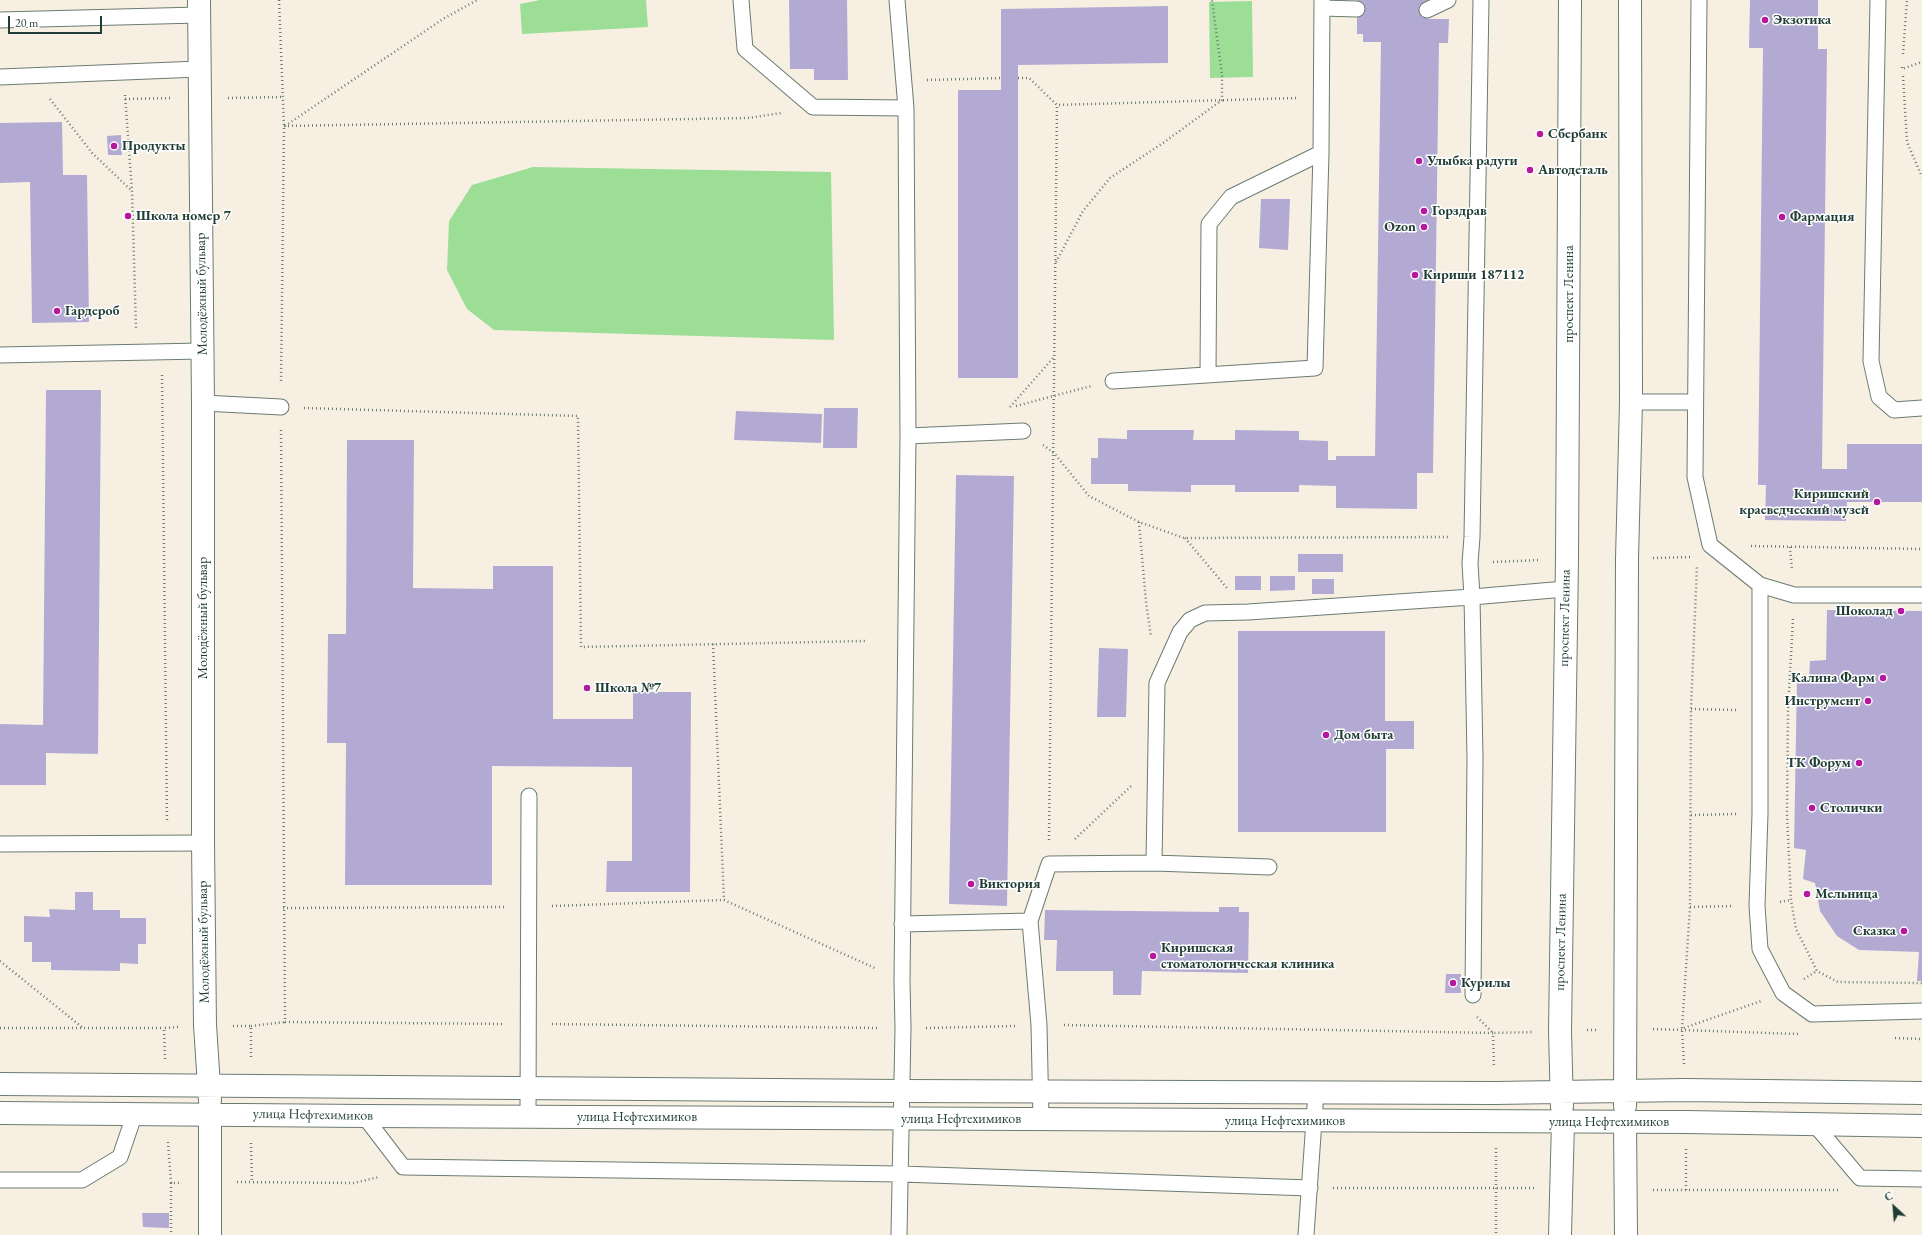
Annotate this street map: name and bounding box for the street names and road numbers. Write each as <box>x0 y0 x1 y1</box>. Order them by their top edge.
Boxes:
street label: Молодёжный бульвар <box>193 233 211 355</box>
street label: проспект Ленина <box>1561 245 1577 343</box>
street label: Молодёжный бульвар <box>195 557 211 679</box>
street label: проспект Ленина <box>1556 569 1574 667</box>
street label: Молодёжный бульвар <box>195 881 213 1003</box>
street label: проспект Ленина <box>1552 893 1570 991</box>
street label: улица Нефтехимиков <box>253 1106 373 1124</box>
street label: улица Нефтехимиков <box>577 1109 697 1125</box>
street label: улица Нефтехимиков <box>901 1111 1021 1127</box>
street label: улица Нефтехимиков <box>1225 1113 1345 1129</box>
street label: улица Нефтехимиков <box>1549 1114 1669 1130</box>

